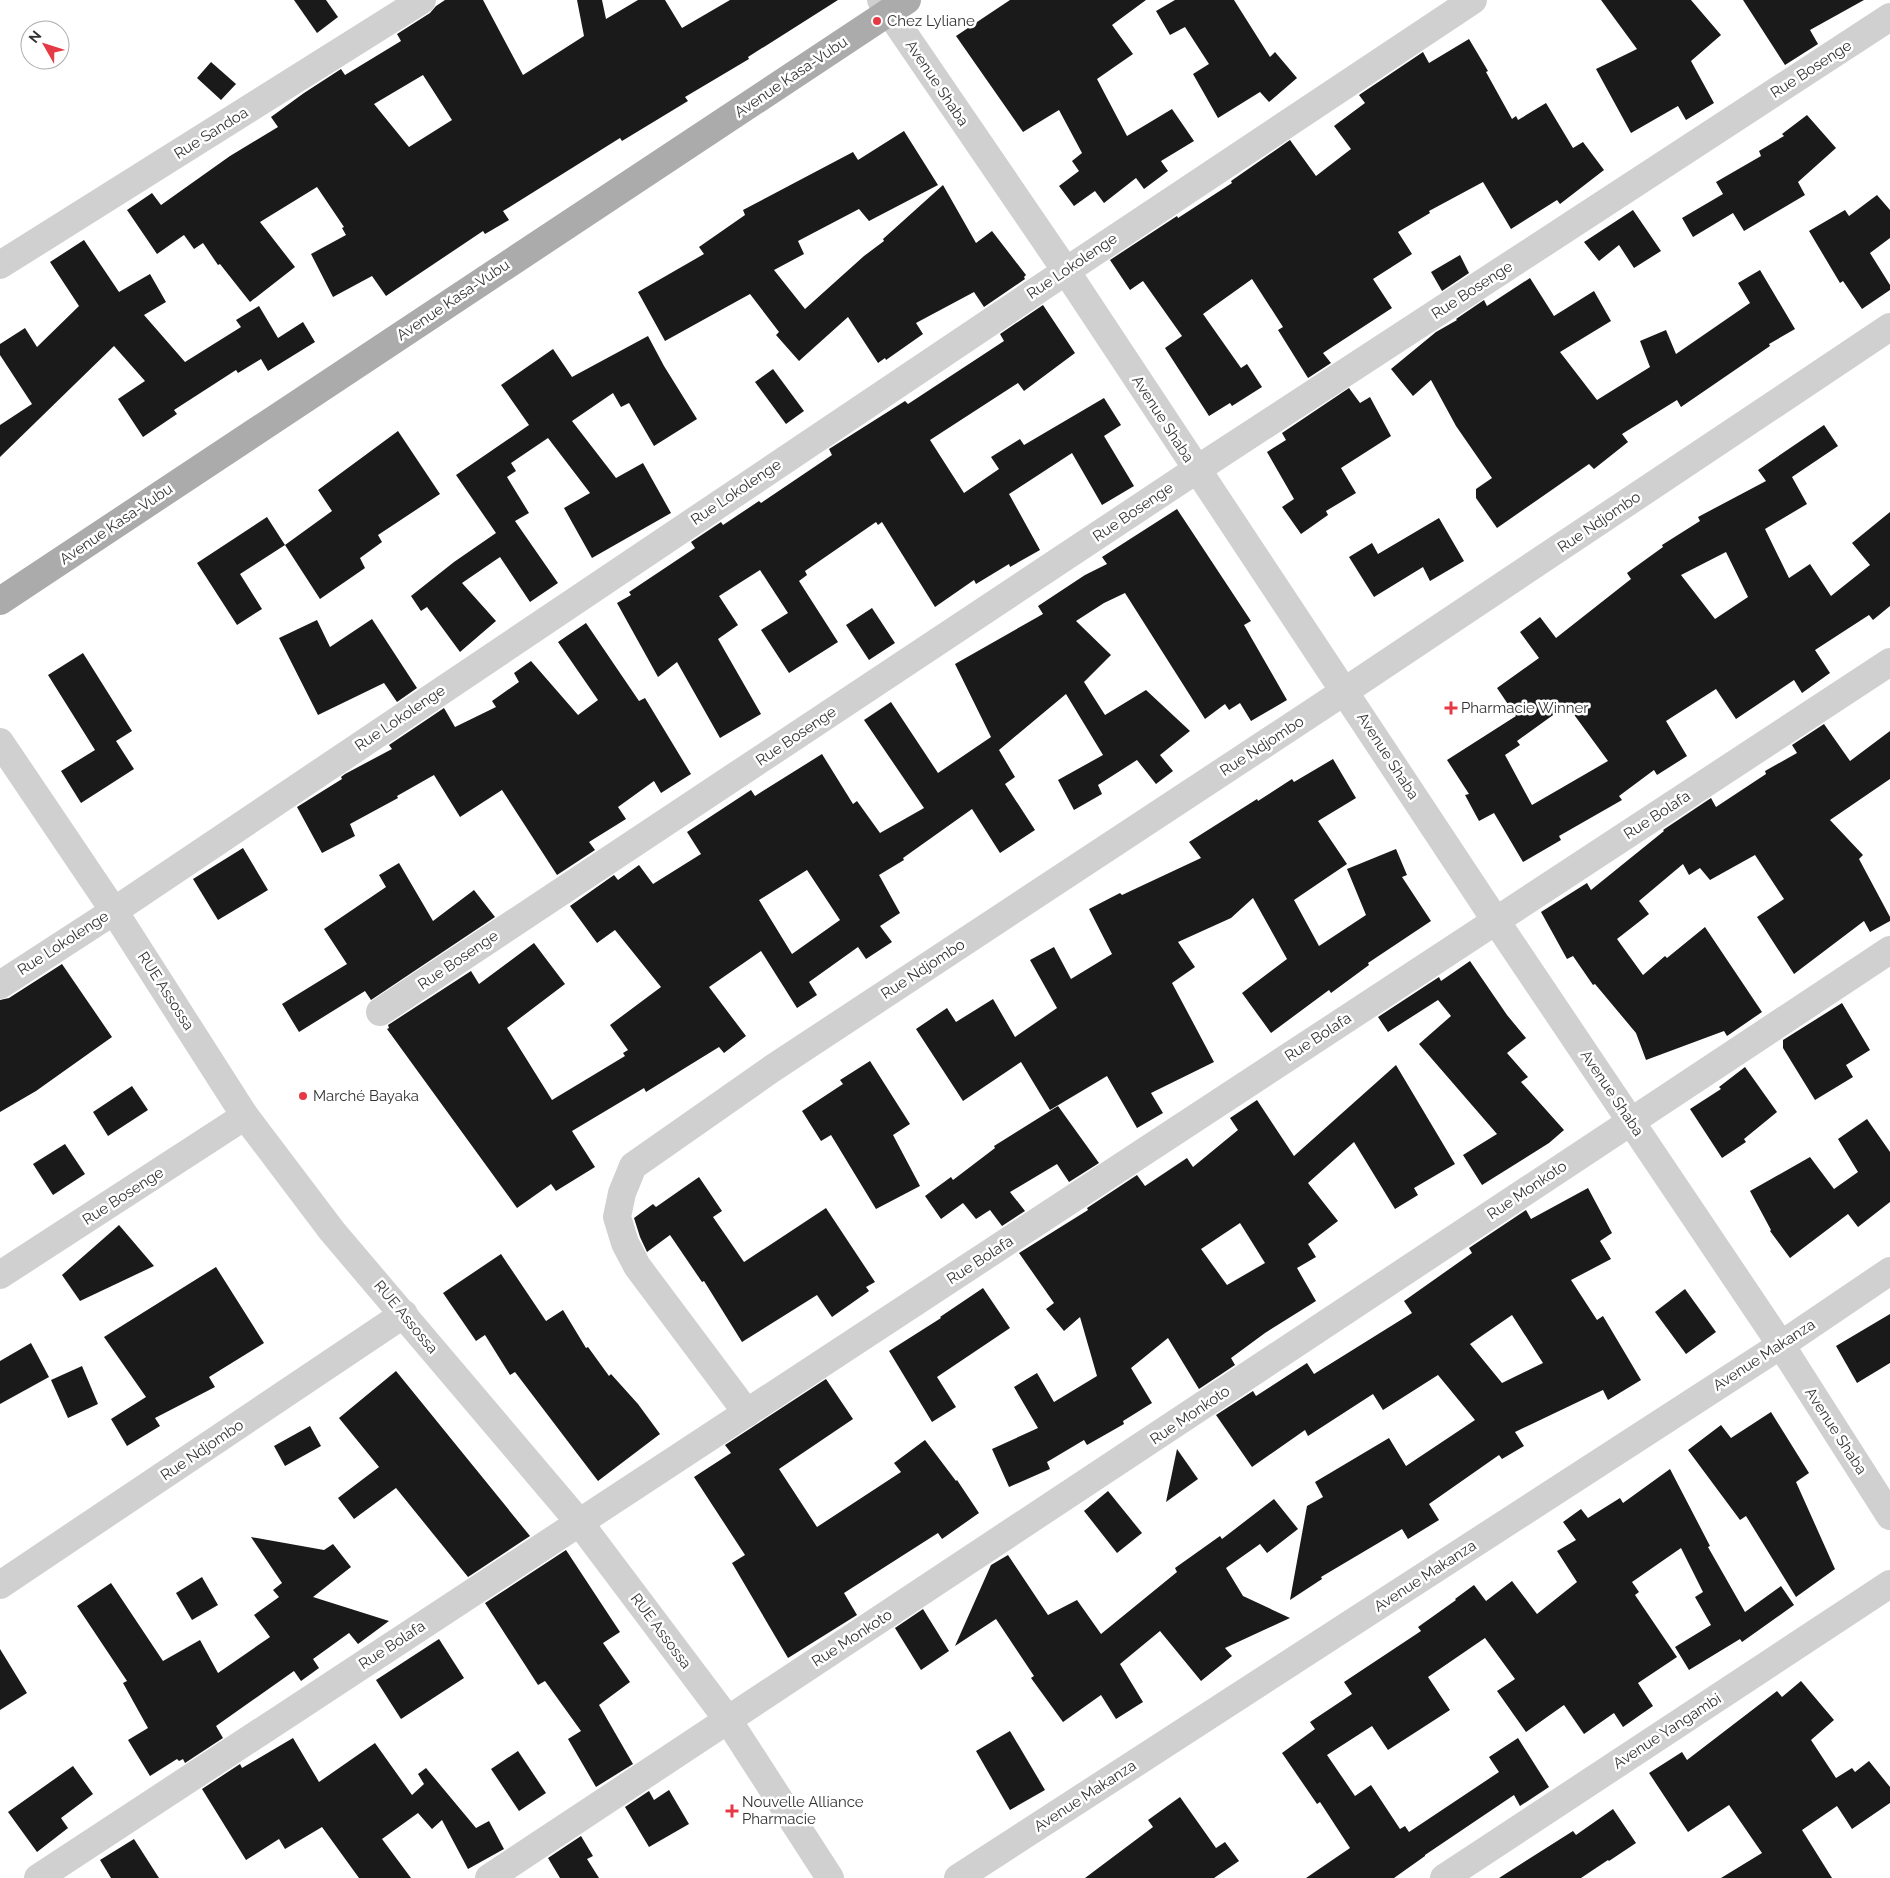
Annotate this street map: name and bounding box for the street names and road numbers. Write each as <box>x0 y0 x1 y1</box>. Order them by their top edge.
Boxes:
street label: Avenue Kasa-Vubu <box>731 33 851 121</box>
street label: Rue Bosenge <box>1767 36 1855 102</box>
street label: Avenue Shaba <box>902 37 972 129</box>
street label: Rue Sandoa <box>171 103 251 163</box>
street label: Rue Lokolenge <box>1023 229 1121 303</box>
street label: Avenue Kasa-Vubu <box>393 256 513 344</box>
street label: Rue Bosenge <box>1428 257 1516 323</box>
street label: Avenue Shaba <box>1128 372 1198 466</box>
street label: Rue Lokolenge <box>687 455 785 529</box>
street label: Rue Bosenge <box>1089 478 1177 545</box>
street label: Avenue Kasa-Vubu <box>56 480 176 568</box>
street label: Rue Ndjombo <box>1554 488 1644 556</box>
street label: Rue Lokolenge <box>351 681 449 755</box>
street label: Rue Bosenge <box>752 702 840 769</box>
street label: Avenue Shaba <box>1353 709 1423 803</box>
street label: Rue Ndjombo <box>1217 712 1307 780</box>
street label: Rue Bolafa <box>1620 787 1694 843</box>
street label: Rue Lokolenge <box>14 907 112 979</box>
street label: Rue Bosenge <box>414 926 502 993</box>
street label: Rue Ndjombo <box>878 935 968 1003</box>
street label: RUE Assossa <box>134 948 198 1034</box>
street label: Rue Bolafa <box>1281 1009 1355 1065</box>
street label: Avenue Shaba <box>1577 1047 1647 1139</box>
street label: Rue Monkoto <box>1484 1157 1570 1223</box>
street label: Rue Bosenge <box>79 1163 167 1229</box>
street label: Rue Bolafa <box>943 1232 1017 1288</box>
street label: RUE Assossa <box>370 1277 442 1357</box>
street label: Avenue Makanza <box>1710 1315 1818 1395</box>
street label: Rue Monkoto <box>1147 1382 1233 1448</box>
street label: Avenue Shaba <box>1801 1384 1871 1478</box>
street label: Rue Ndjombo <box>157 1416 247 1484</box>
street label: Avenue Makanza <box>1371 1536 1479 1616</box>
street label: RUE Assossa <box>627 1590 695 1672</box>
street label: Rue Monkoto <box>808 1605 896 1671</box>
street label: Rue Bolafa <box>355 1617 429 1673</box>
street label: Avenue Yangambi <box>1610 1689 1724 1773</box>
street label: Avenue Makanza <box>1031 1756 1139 1836</box>

